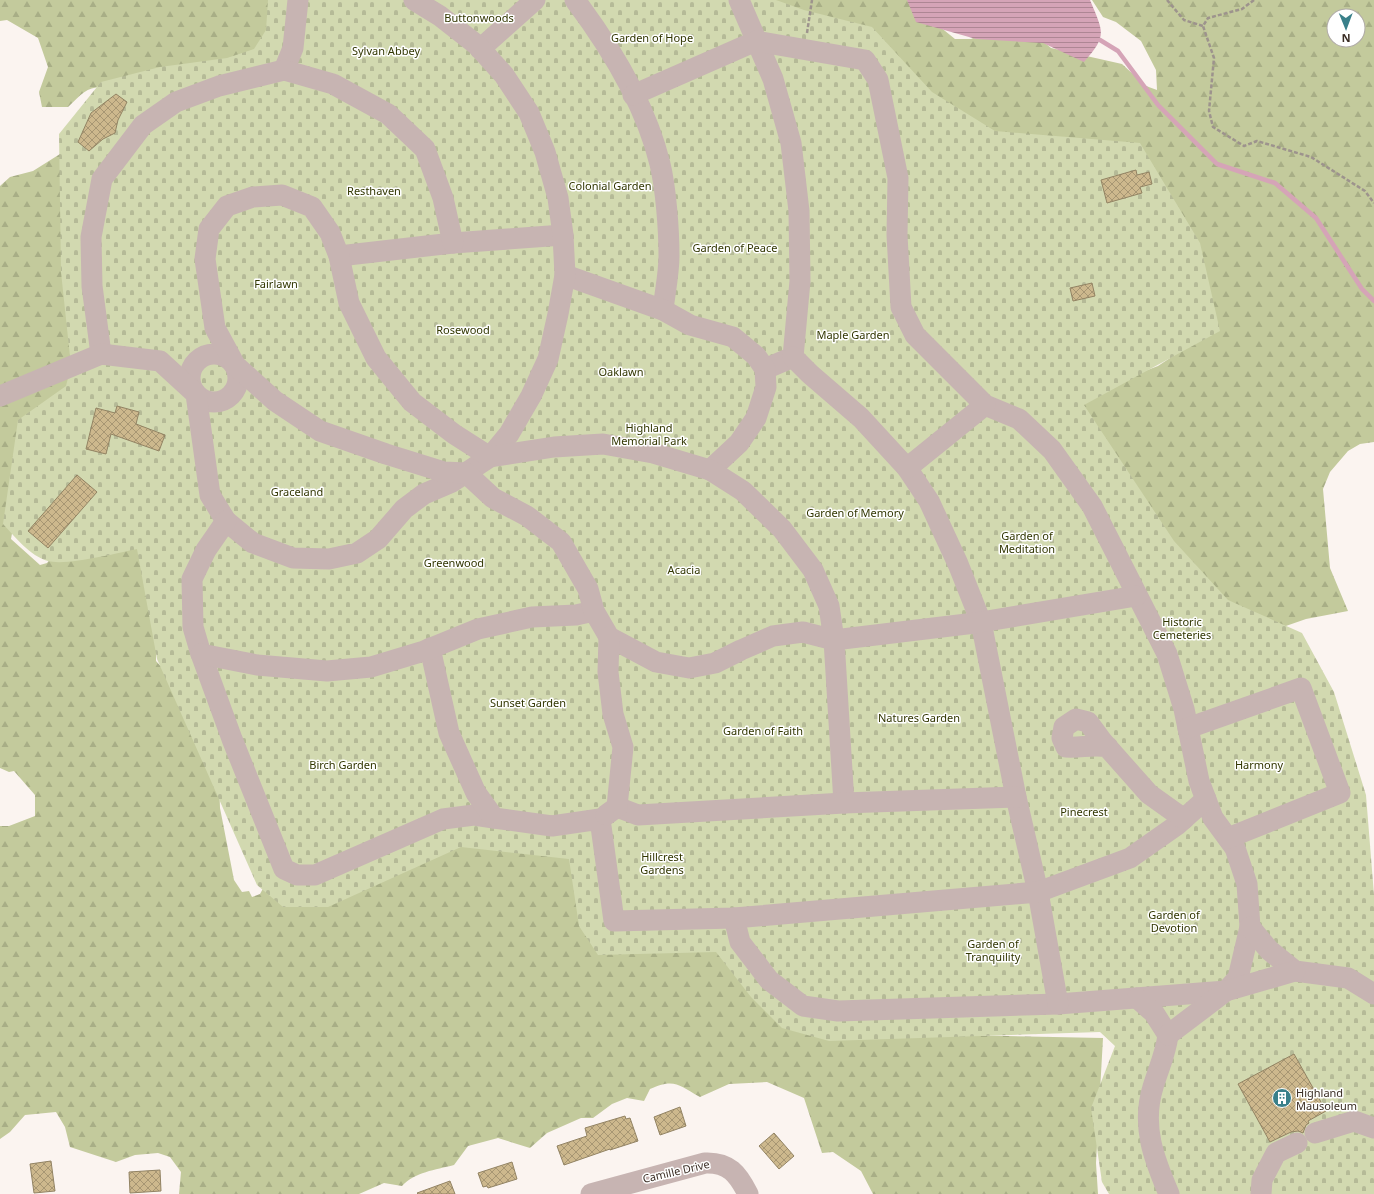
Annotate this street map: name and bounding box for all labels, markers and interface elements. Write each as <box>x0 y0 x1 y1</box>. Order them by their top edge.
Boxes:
north arrow <box>1326 8 1366 48</box>
park label: Buttonwoods <box>444 10 514 25</box>
park label: Garden of Hope <box>611 30 693 45</box>
text: N <box>1342 31 1351 46</box>
park label: Sylvan Abbey <box>352 43 420 58</box>
park label: Colonial Garden <box>569 178 651 193</box>
park label: Resthaven <box>347 183 401 198</box>
park label: Garden of Peace <box>693 240 777 255</box>
park label: Fairlawn <box>254 276 298 291</box>
park label: Rosewood <box>436 322 490 337</box>
park label: Maple Garden <box>816 327 890 342</box>
park label: Oaklawn <box>598 364 644 379</box>
park label: Highland Memorial Park <box>611 420 687 448</box>
park label: Graceland <box>271 484 323 499</box>
park label: Garden of Memory <box>806 505 904 520</box>
park label: Garden of Meditation <box>999 528 1055 556</box>
park label: Greenwood <box>424 555 484 570</box>
park label: Acacia <box>668 562 700 577</box>
park label: Historic Cemeteries <box>1153 614 1211 642</box>
park label: Sunset Garden <box>490 695 566 710</box>
park label: Natures Garden <box>878 710 960 725</box>
park label: Garden of Faith <box>723 723 803 738</box>
park label: Birch Garden <box>309 757 377 772</box>
park label: Harmony <box>1235 757 1283 772</box>
park label: Pinecrest <box>1060 804 1108 819</box>
park label: Hillcrest Gardens <box>640 849 684 877</box>
park label: Garden of Devotion <box>1148 907 1201 935</box>
park label: Garden of Tranquility <box>966 936 1021 964</box>
place label: Highland Mausoleum <box>1296 1085 1357 1113</box>
building icon: Highland Mausoleum <box>1271 1087 1293 1109</box>
street label: Camille Drive <box>641 1156 711 1186</box>

